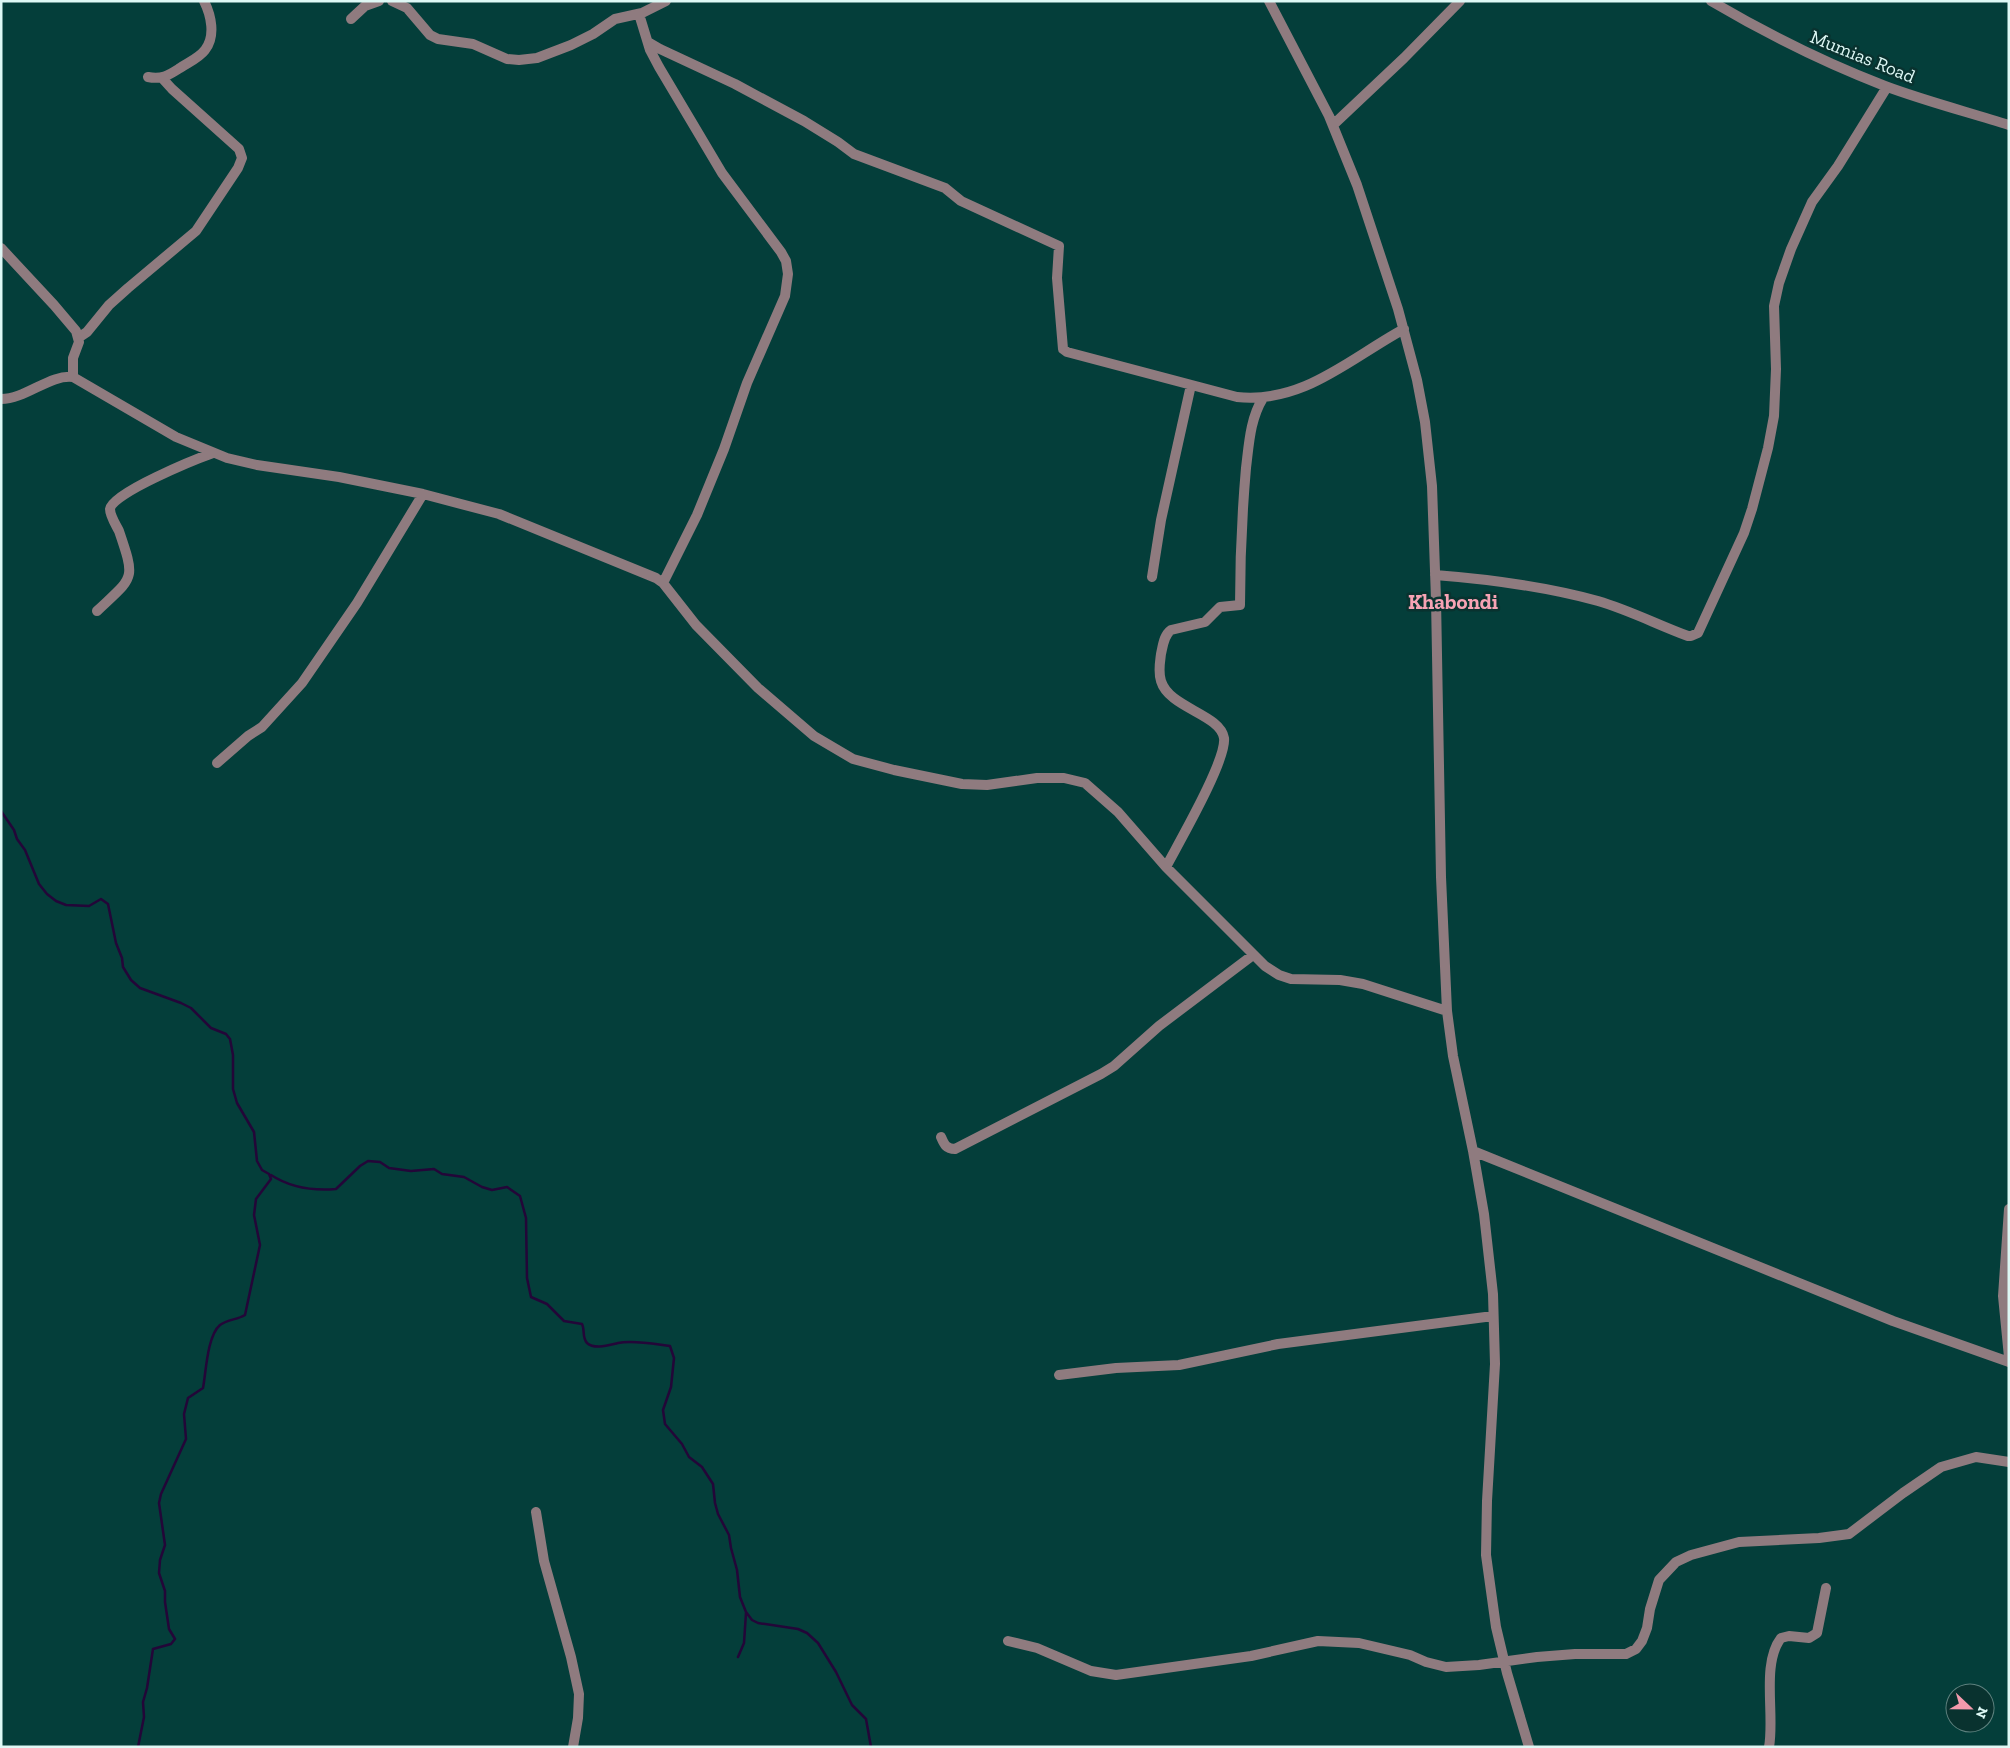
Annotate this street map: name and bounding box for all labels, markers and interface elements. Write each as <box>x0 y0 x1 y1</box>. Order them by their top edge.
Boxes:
street label: Mumias Road <box>1807 25 1919 88</box>
district label: Khabondi <box>1408 589 1498 614</box>
north arrow <box>1945 1683 1995 1733</box>
text: N <box>1972 1705 1991 1721</box>

